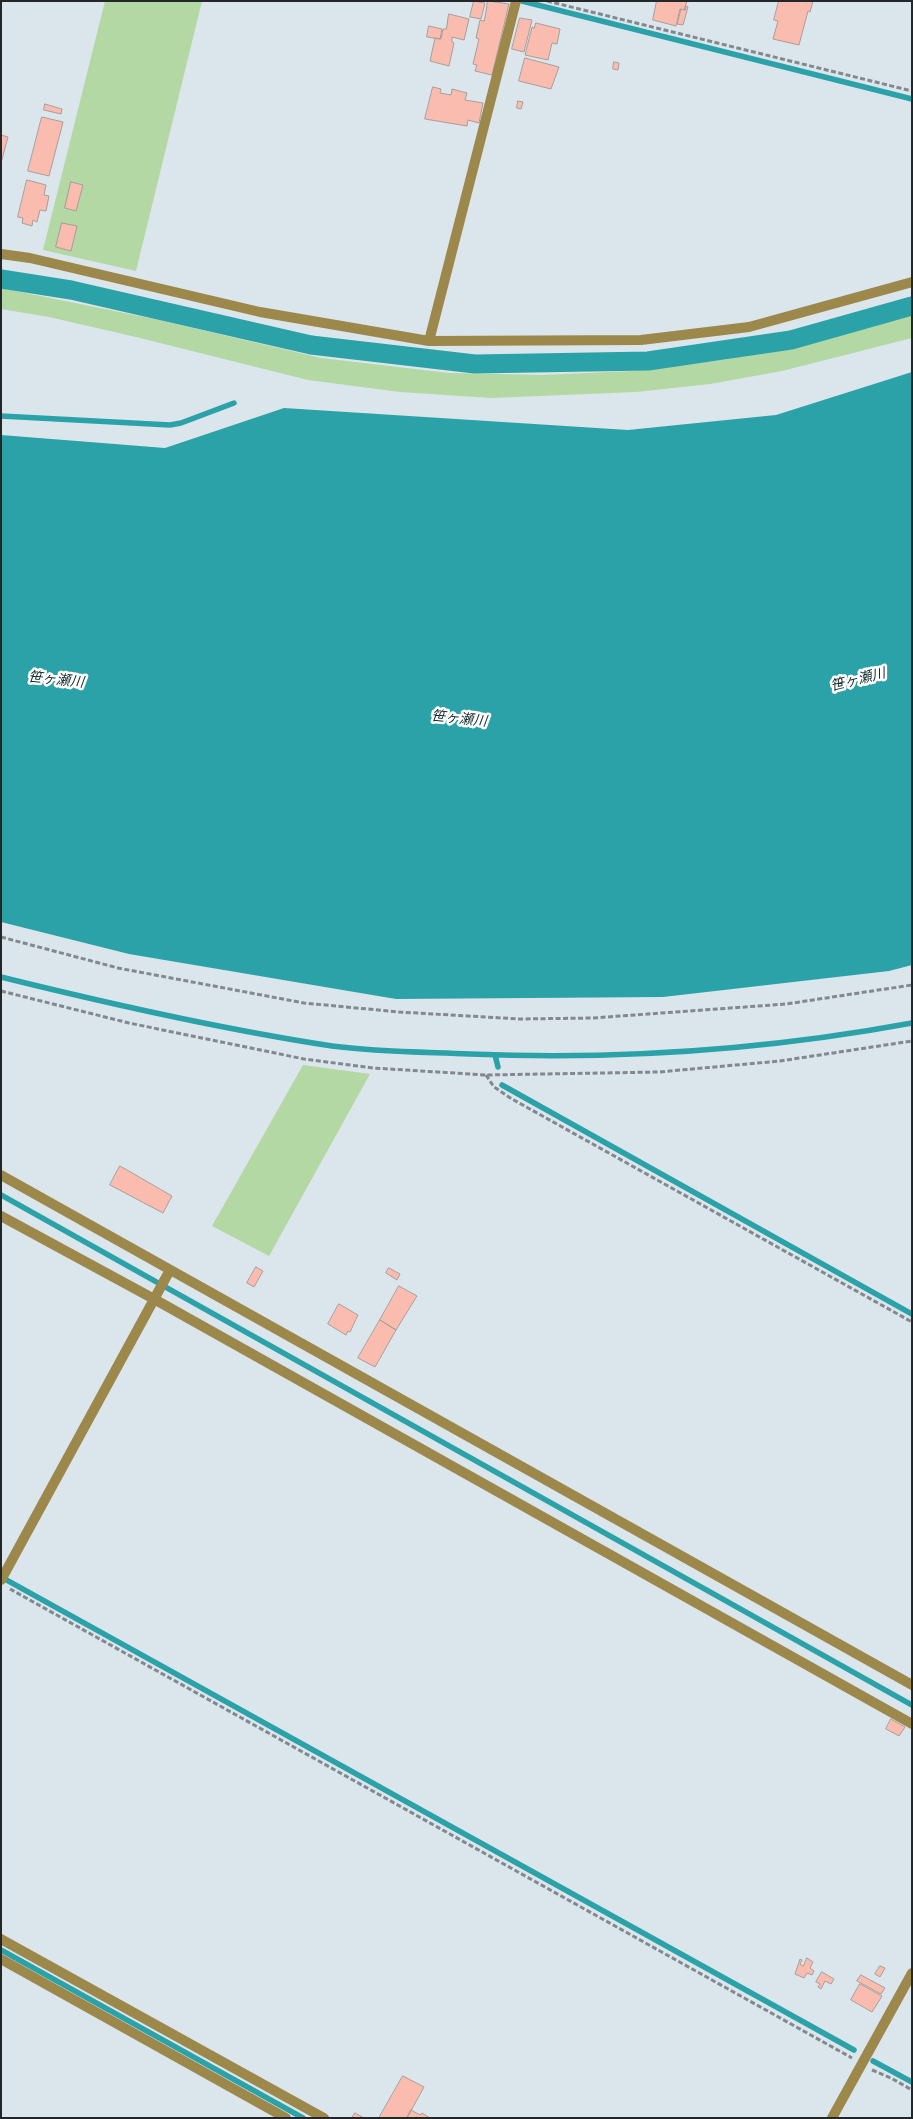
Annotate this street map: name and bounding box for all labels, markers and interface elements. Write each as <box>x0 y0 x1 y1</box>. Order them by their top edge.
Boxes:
water label: 笹ヶ瀬川 <box>829 665 887 695</box>
water label: 笹ヶ瀬川 <box>27 669 85 691</box>
water label: 笹ヶ瀬川 <box>430 708 488 730</box>

